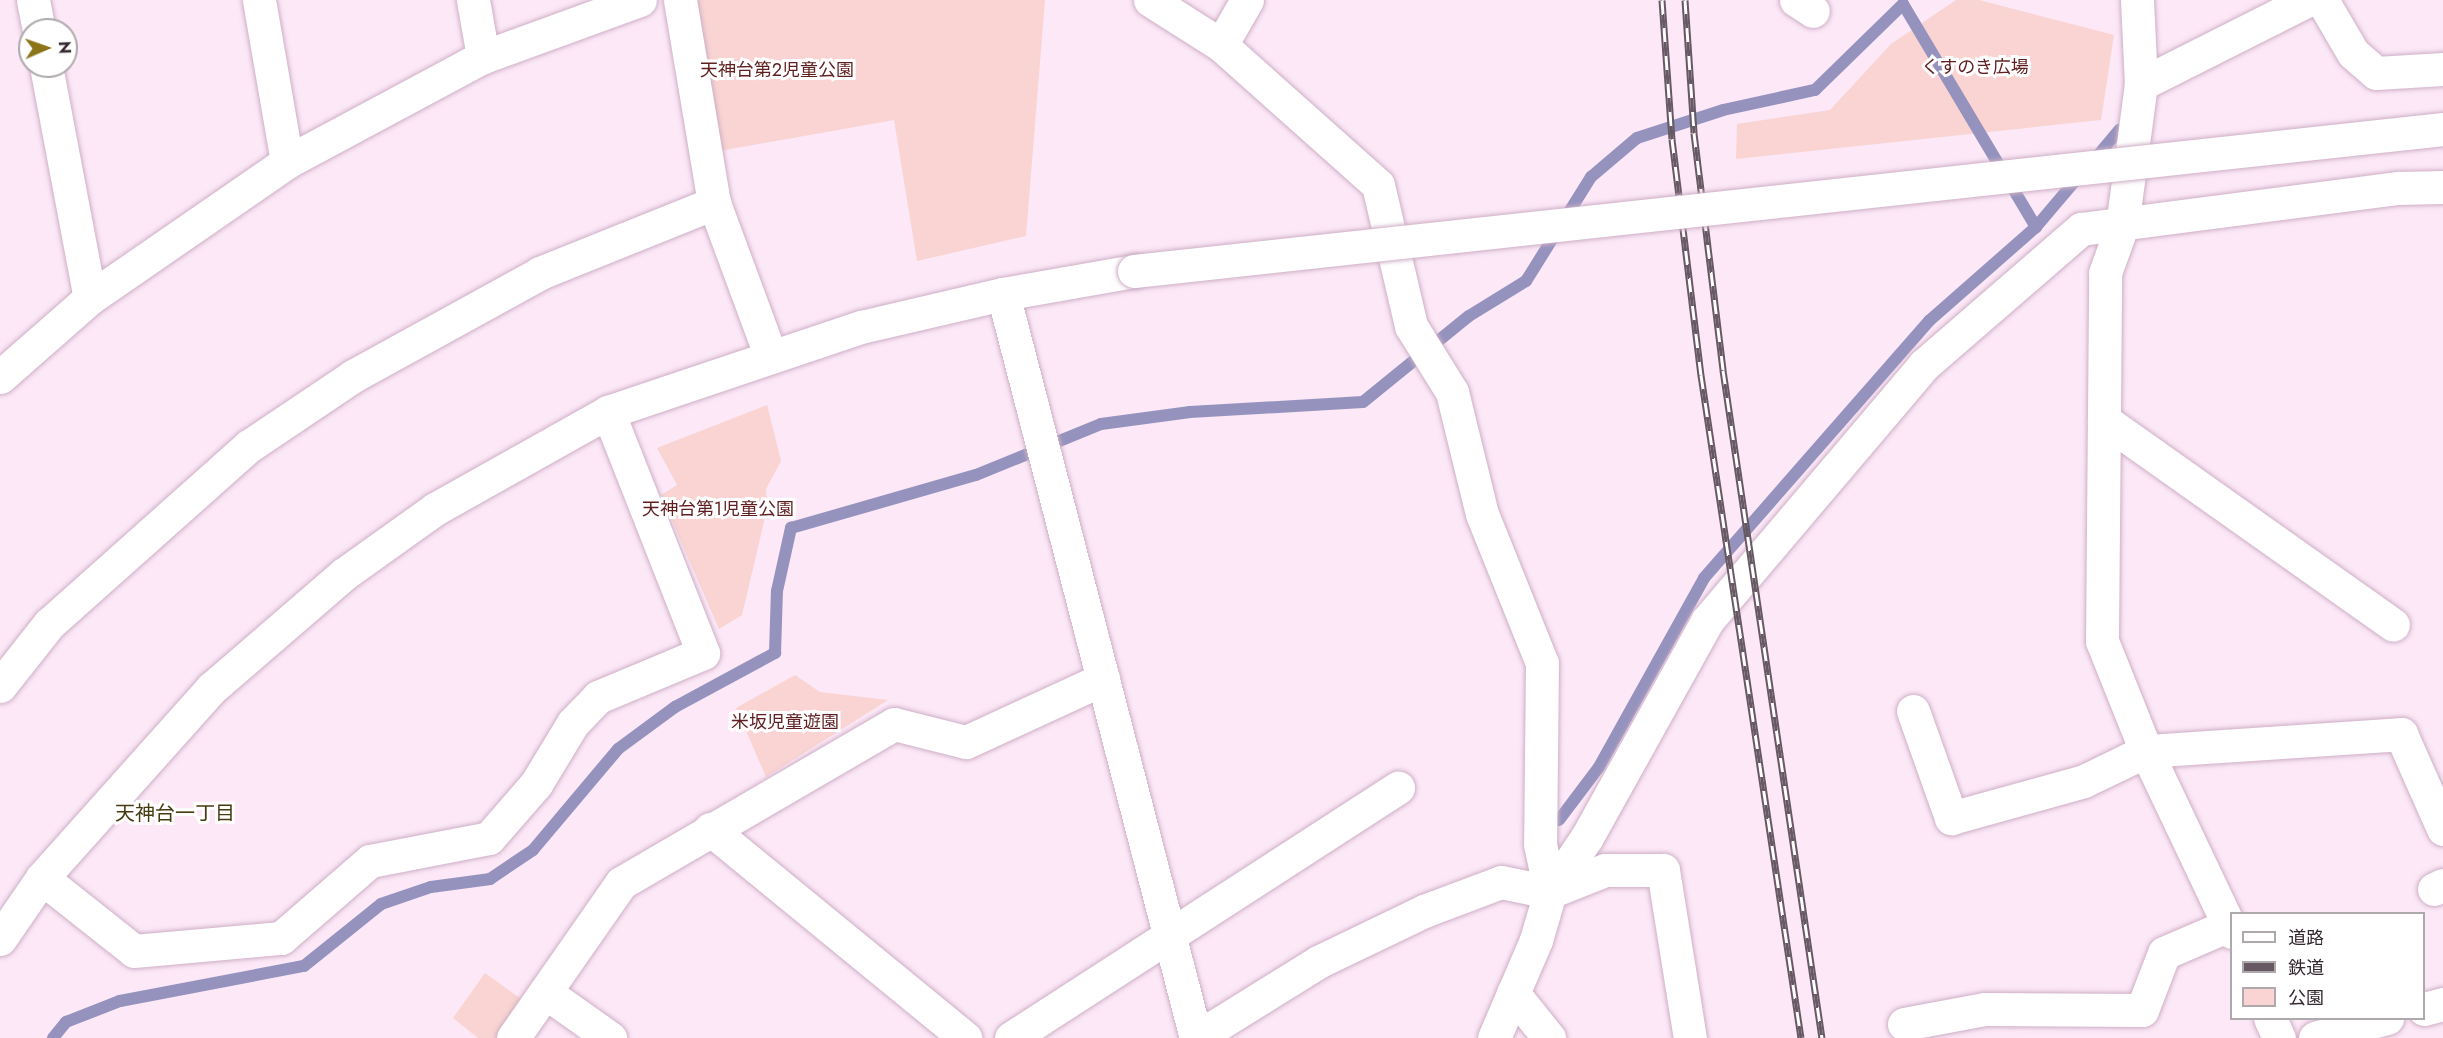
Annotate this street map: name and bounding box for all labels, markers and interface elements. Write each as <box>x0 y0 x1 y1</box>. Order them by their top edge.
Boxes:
north arrow <box>18 18 78 78</box>
text: N <box>53 41 76 54</box>
park label: くすのき広場 <box>1921 56 2029 78</box>
park label: 天神台第2児童公園 <box>700 59 854 81</box>
park label: 天神台第1児童公園 <box>642 498 794 520</box>
park label: 米坂児童遊園 <box>731 711 839 733</box>
district label: 天神台一丁目 <box>115 801 235 825</box>
legend <box>2230 912 2425 1020</box>
text: 道路 <box>2288 925 2324 951</box>
text: 鉄道 <box>2288 955 2324 981</box>
text: 公園 <box>2288 985 2324 1011</box>

